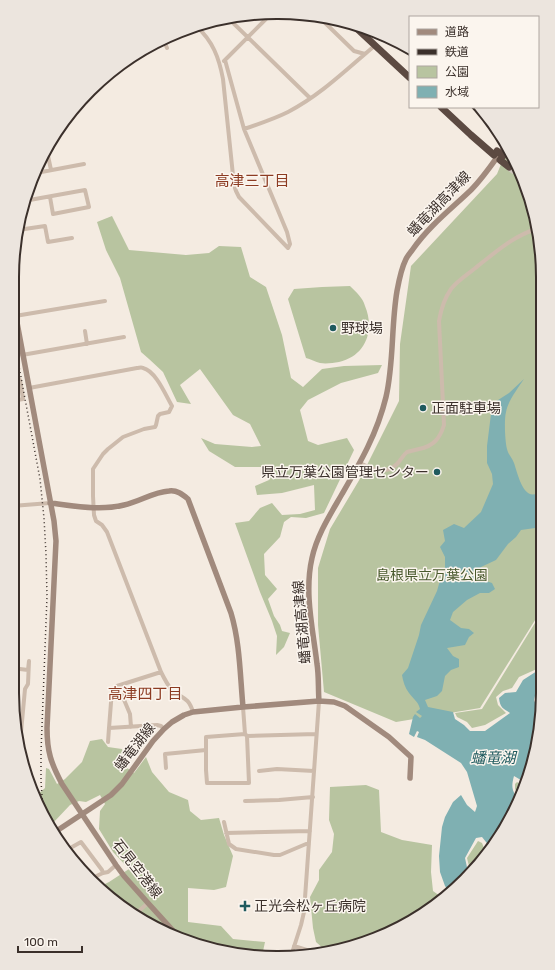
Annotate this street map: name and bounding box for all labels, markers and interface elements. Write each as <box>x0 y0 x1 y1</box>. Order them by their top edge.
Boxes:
legend <box>409 16 539 108</box>
text: 道路 <box>445 25 469 39</box>
text: 鉄道 <box>445 45 469 59</box>
text: 公園 <box>445 65 469 79</box>
text: 水域 <box>445 85 469 99</box>
street label: 蟠竜湖高津線 <box>404 168 474 240</box>
district label: 高津三丁目 <box>214 172 290 190</box>
place label: 野球場 <box>341 320 383 337</box>
marker: 野球場 <box>328 323 338 333</box>
place label: 正面駐車場 <box>431 400 501 417</box>
marker: 正面駐車場 <box>418 403 428 413</box>
place label: 県立万葉公園管理センター <box>261 464 429 481</box>
marker: 県立万葉公園管理センター <box>432 467 442 477</box>
park label: 島根県立万葉公園 <box>376 567 488 584</box>
street label: 蟠竜湖高津線 <box>290 579 314 665</box>
district label: 高津四丁目 <box>107 685 183 703</box>
street label: 蟠竜湖線 <box>111 720 159 774</box>
water label: 蟠竜湖 <box>470 749 517 767</box>
street label: 石見空港線 <box>109 836 165 902</box>
place label: 正光会松ヶ丘病院 <box>254 898 366 915</box>
marker: 正光会松ヶ丘病院 <box>239 900 251 912</box>
scale bar <box>18 928 82 954</box>
text: 100 m <box>24 935 58 949</box>

